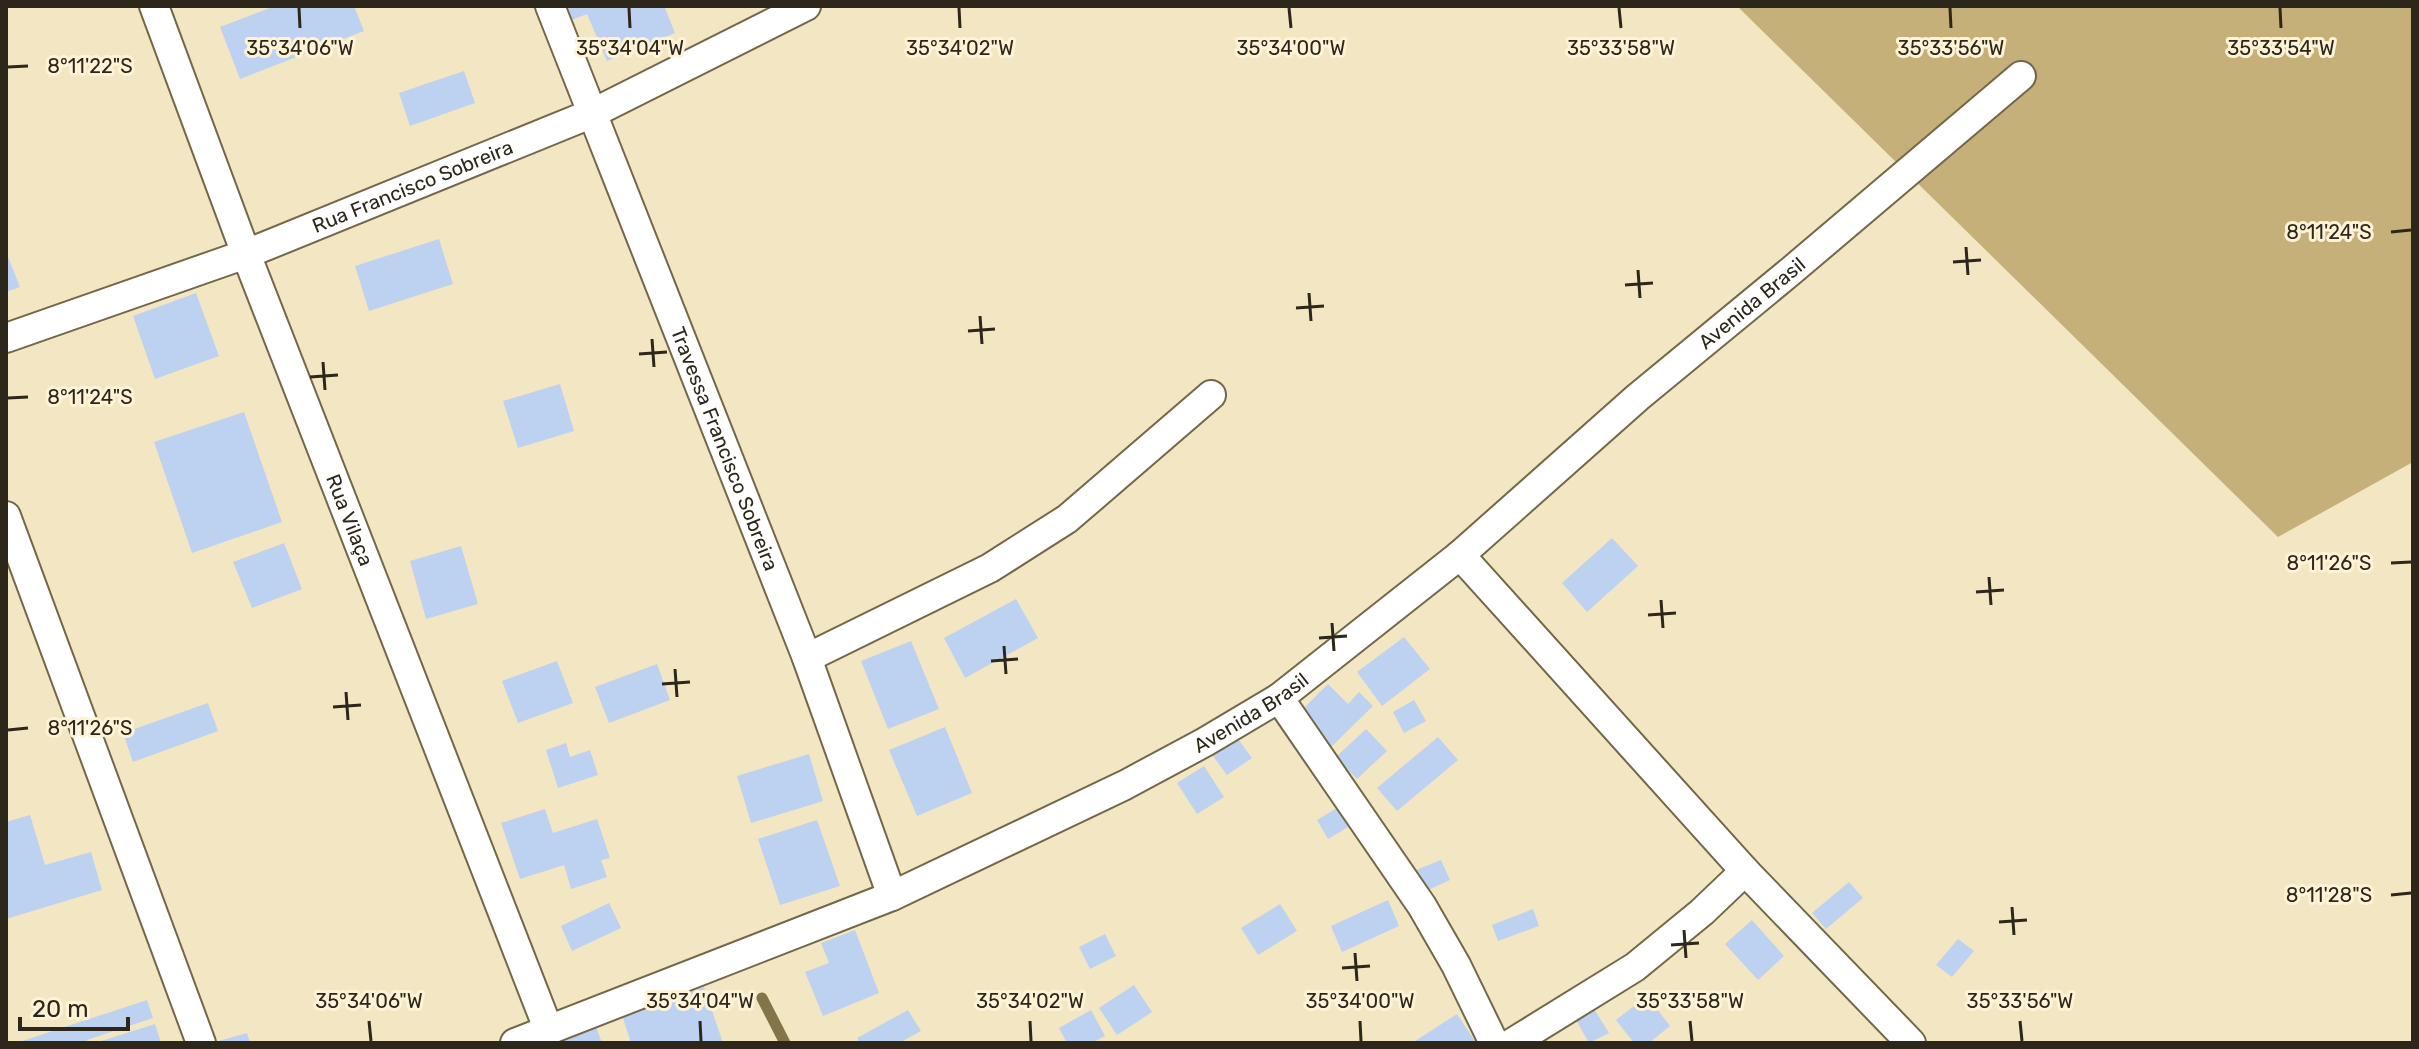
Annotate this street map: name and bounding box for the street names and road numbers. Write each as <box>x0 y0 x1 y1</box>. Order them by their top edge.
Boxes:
street label: Rua Francisco Sobreira <box>309 135 516 238</box>
street label: Avenida Brasil <box>1694 252 1810 354</box>
street label: Travessa Francisco Sobreira <box>666 324 783 574</box>
street label: Rua Vilaça <box>321 471 378 569</box>
street label: Avenida Brasil <box>1189 668 1313 758</box>

